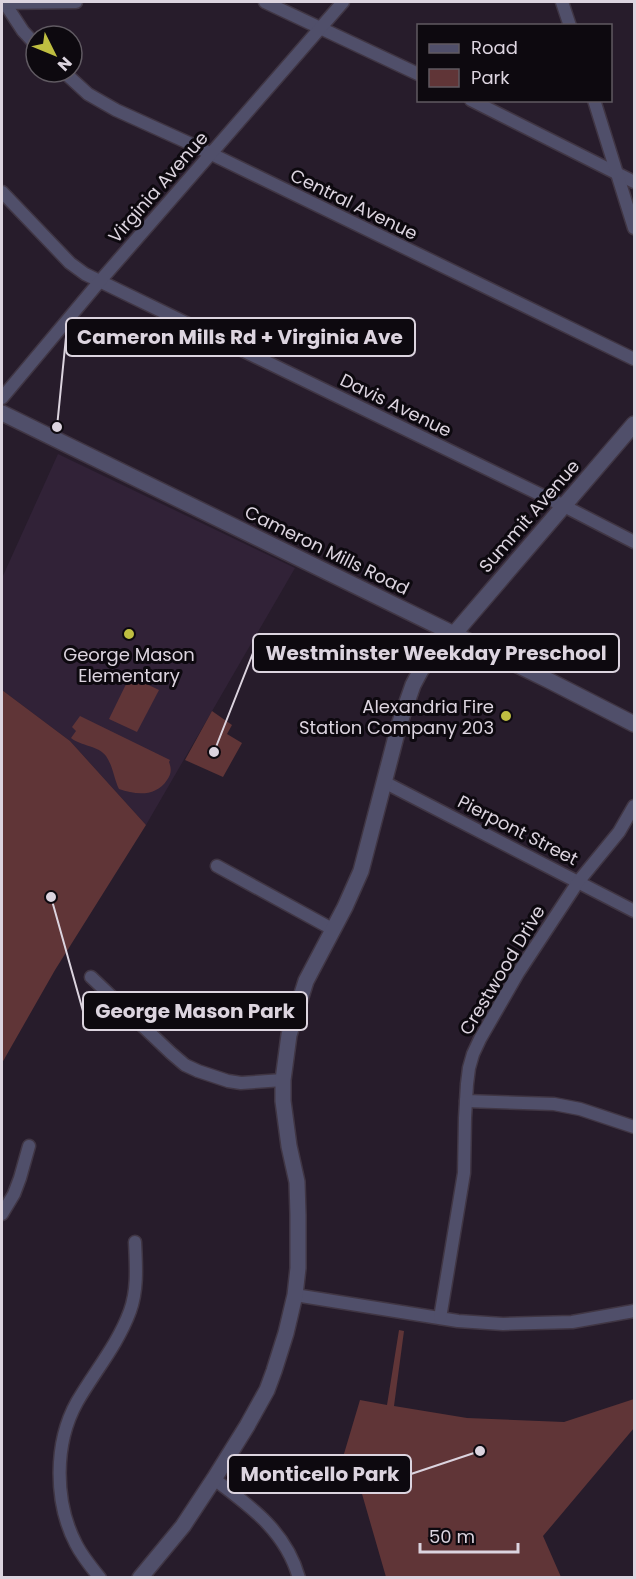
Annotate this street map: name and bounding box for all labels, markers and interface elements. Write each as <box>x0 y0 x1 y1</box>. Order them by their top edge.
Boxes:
north arrow <box>24 24 84 84</box>
legend <box>417 24 612 102</box>
text: Road <box>471 35 518 60</box>
text: N <box>52 52 77 76</box>
text: Park <box>471 65 510 90</box>
street label: Virginia Avenue <box>103 126 213 248</box>
street label: Central Avenue <box>286 162 422 246</box>
callout: Cameron Mills Rd + Virginia Ave <box>66 318 415 356</box>
text: Cameron Mills Rd + Virginia Ave <box>77 323 403 351</box>
street label: Davis Avenue <box>336 367 456 443</box>
street label: Summit Avenue <box>473 454 585 578</box>
street label: Cameron Mills Road <box>241 499 413 601</box>
marker: George Mason Elementary <box>122 627 136 641</box>
callout: Westminster Weekday Preschool <box>253 634 619 672</box>
text: Westminster Weekday Preschool <box>265 639 607 667</box>
place label: George Mason Elementary <box>63 642 195 688</box>
place label: Alexandria Fire Station Company 203 <box>299 694 494 740</box>
marker: Alexandria Fire Station Company 203 <box>499 709 513 723</box>
street label: Pierpont Street <box>454 789 582 871</box>
street label: Crestwood Drive <box>453 900 551 1040</box>
callout: George Mason Park <box>83 992 307 1030</box>
text: George Mason Park <box>95 997 295 1025</box>
callout: Monticello Park <box>228 1455 411 1493</box>
text: Monticello Park <box>241 1460 400 1488</box>
scale bar <box>420 1516 518 1554</box>
text: 50 m <box>429 1524 475 1549</box>

